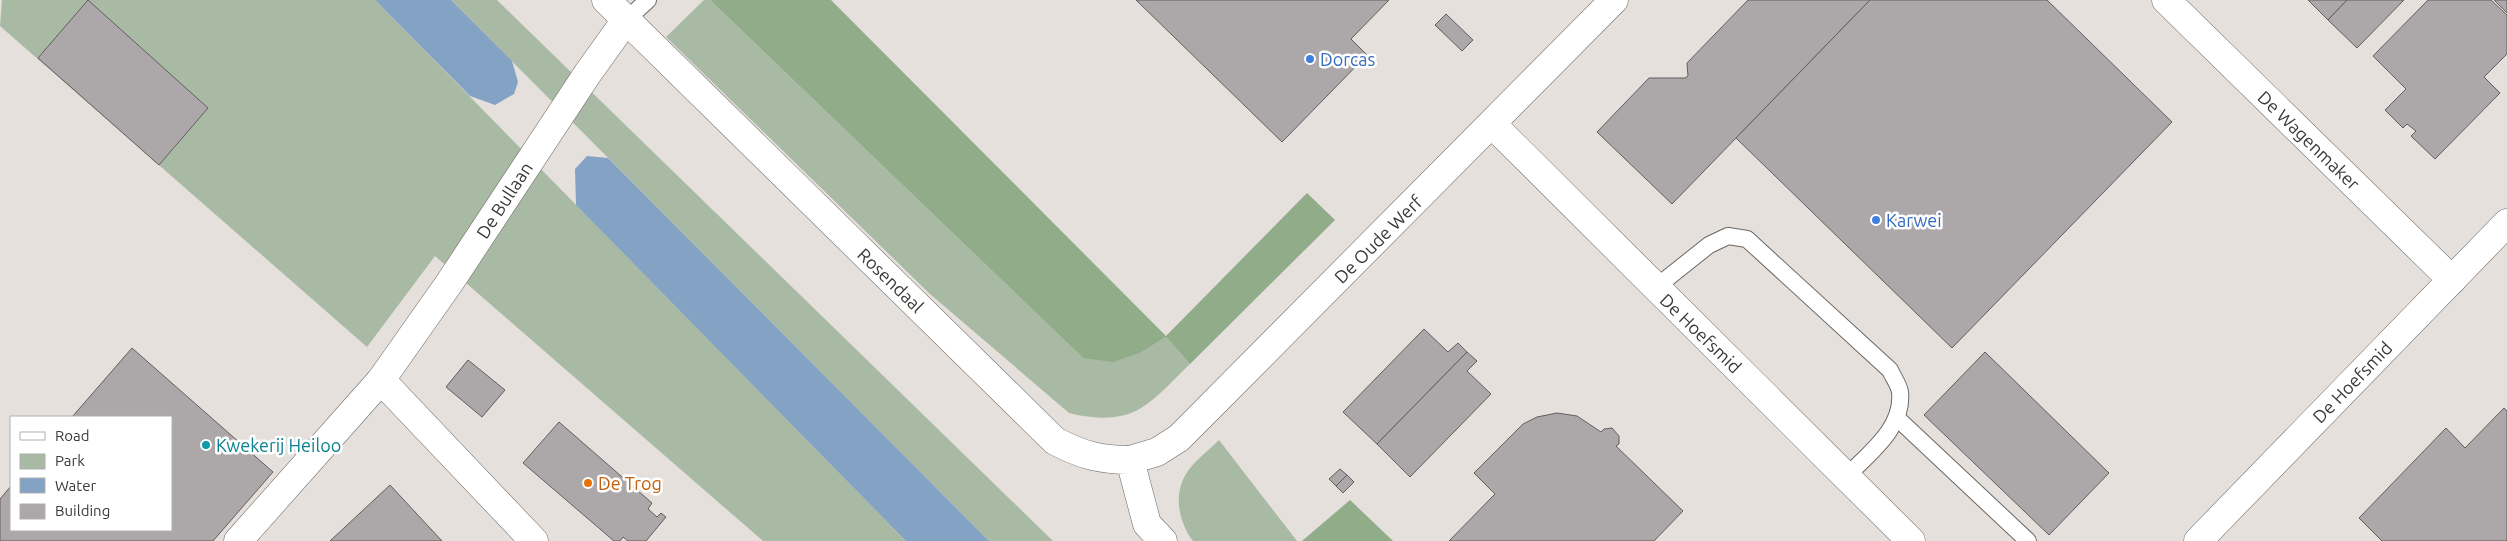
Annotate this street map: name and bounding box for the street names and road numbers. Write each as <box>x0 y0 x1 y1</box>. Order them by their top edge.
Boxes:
street label: De Wagenmaker <box>2254 87 2364 194</box>
street label: De Bullaan <box>472 158 536 242</box>
street label: De Oude Werf <box>1330 191 1426 287</box>
street label: Rosendaal <box>854 244 928 316</box>
street label: De Hoefsmid <box>1656 289 1746 377</box>
street label: De Hoefsmid <box>2308 337 2396 427</box>

